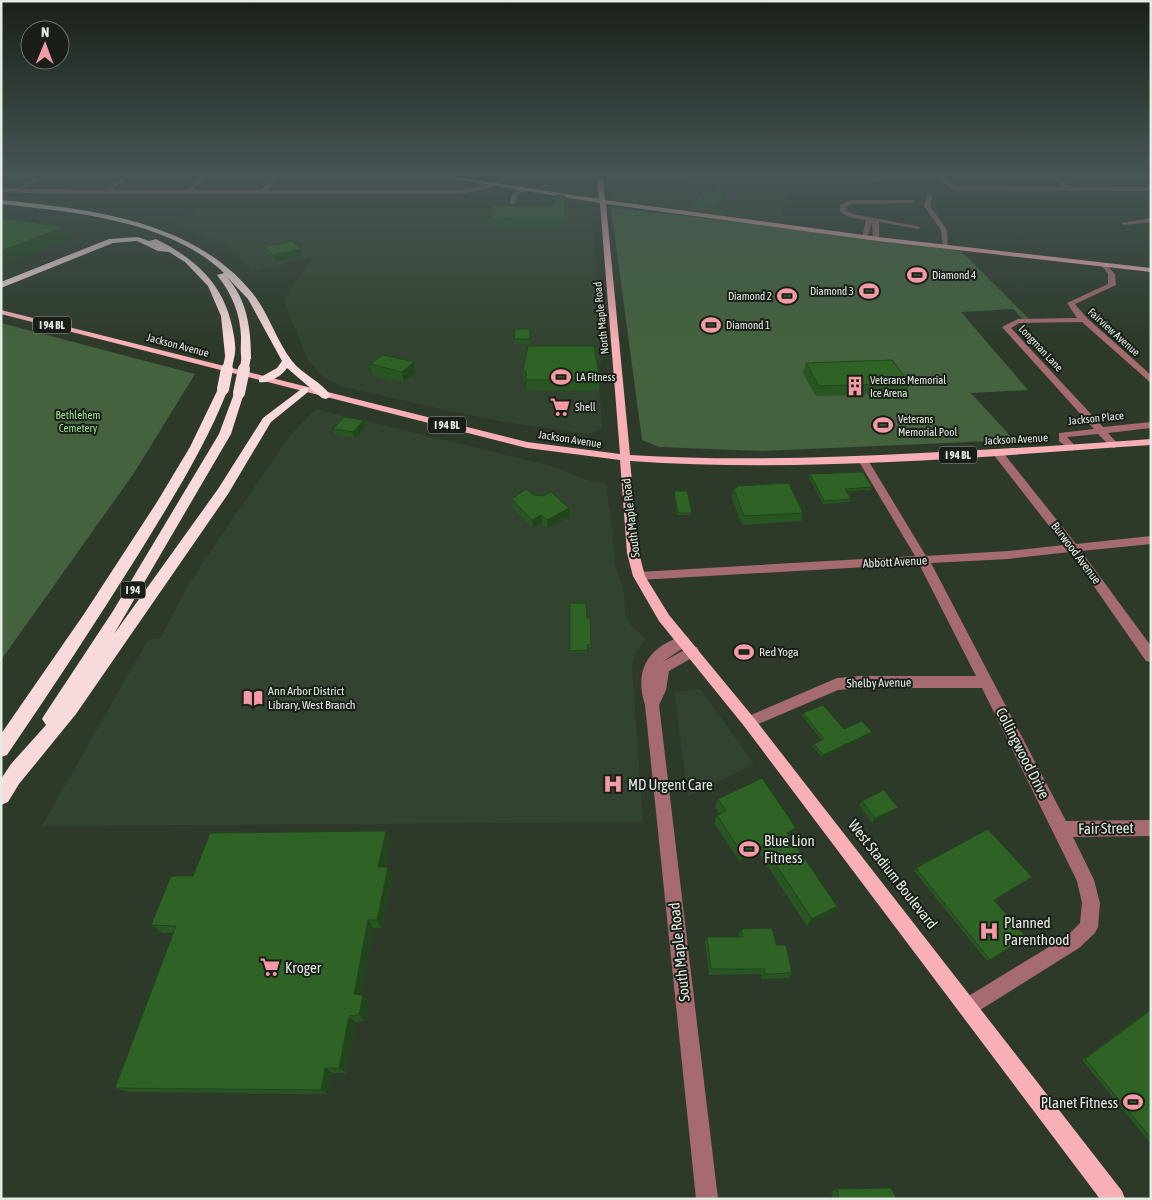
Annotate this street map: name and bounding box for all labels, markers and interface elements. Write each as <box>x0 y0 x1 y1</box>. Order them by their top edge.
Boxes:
north arrow <box>20 20 70 70</box>
text: N <box>41 24 49 40</box>
sports icon: Diamond 4 <box>906 264 928 286</box>
place label: Diamond 4 <box>932 269 976 281</box>
sports icon: Diamond 3 <box>858 280 880 302</box>
street label: North Maple Road <box>591 281 611 355</box>
sports icon: Diamond 2 <box>776 285 798 307</box>
place label: Diamond 3 <box>810 285 854 297</box>
place label: Diamond 2 <box>728 290 772 302</box>
street label: Fairview Avenue <box>1086 306 1142 358</box>
sports icon: Diamond 1 <box>700 314 722 336</box>
road number: I 94 BL <box>33 316 71 334</box>
place label: Diamond 1 <box>726 319 770 331</box>
street label: Longman Lane <box>1016 322 1066 374</box>
street label: Jackson Avenue <box>146 331 210 359</box>
sports icon: LA Fitness <box>550 366 572 388</box>
place label: LA Fitness <box>576 371 615 383</box>
place label: Veterans Memorial Ice Arena <box>870 374 946 399</box>
building icon: Veterans Memorial Ice Arena <box>844 375 866 397</box>
supermarket icon: Shell <box>549 396 571 418</box>
place label: Shell <box>575 401 596 413</box>
park label: Bethlehem Cemetery <box>56 409 100 434</box>
street label: Jackson Place <box>1068 409 1124 427</box>
place label: Veterans Memorial Pool <box>898 413 957 438</box>
sports icon: Veterans Memorial Pool <box>872 414 894 436</box>
road number: I 94 BL <box>428 416 466 434</box>
street label: Jackson Avenue <box>538 428 602 450</box>
street label: Jackson Avenue <box>984 431 1048 447</box>
road number: I 94 BL <box>939 446 977 464</box>
street label: South Maple Road <box>619 478 643 558</box>
street label: Burwood Avenue <box>1048 519 1104 587</box>
street label: Abbott Avenue <box>862 553 928 571</box>
road number: I 94 <box>120 582 146 598</box>
sports icon: Red Yoga <box>733 641 755 663</box>
place label: Red Yoga <box>759 645 798 659</box>
street label: Shelby Avenue <box>846 675 912 691</box>
place label: Ann Arbor District Library, West Branch <box>268 684 356 712</box>
library icon: Ann Arbor District Library, West Branch <box>242 687 264 709</box>
street label: Collingwood Drive <box>993 705 1053 802</box>
hospital icon: MD Urgent Care <box>602 773 624 795</box>
place label: MD Urgent Care <box>628 776 713 793</box>
street label: West Stadium Boulevard <box>845 816 941 932</box>
street label: Fair Street <box>1078 819 1134 837</box>
place label: Blue Lion Fitness <box>764 832 815 866</box>
sports icon: Blue Lion Fitness <box>738 838 760 860</box>
street label: South Maple Road <box>665 902 693 1002</box>
place label: Planned Parenthood <box>1004 914 1069 948</box>
hospital icon: Planned Parenthood <box>978 920 1000 942</box>
supermarket icon: Kroger <box>259 956 281 978</box>
place label: Kroger <box>285 959 322 976</box>
sports icon: Planet Fitness <box>1122 1091 1144 1113</box>
place label: Planet Fitness <box>1041 1094 1118 1111</box>

